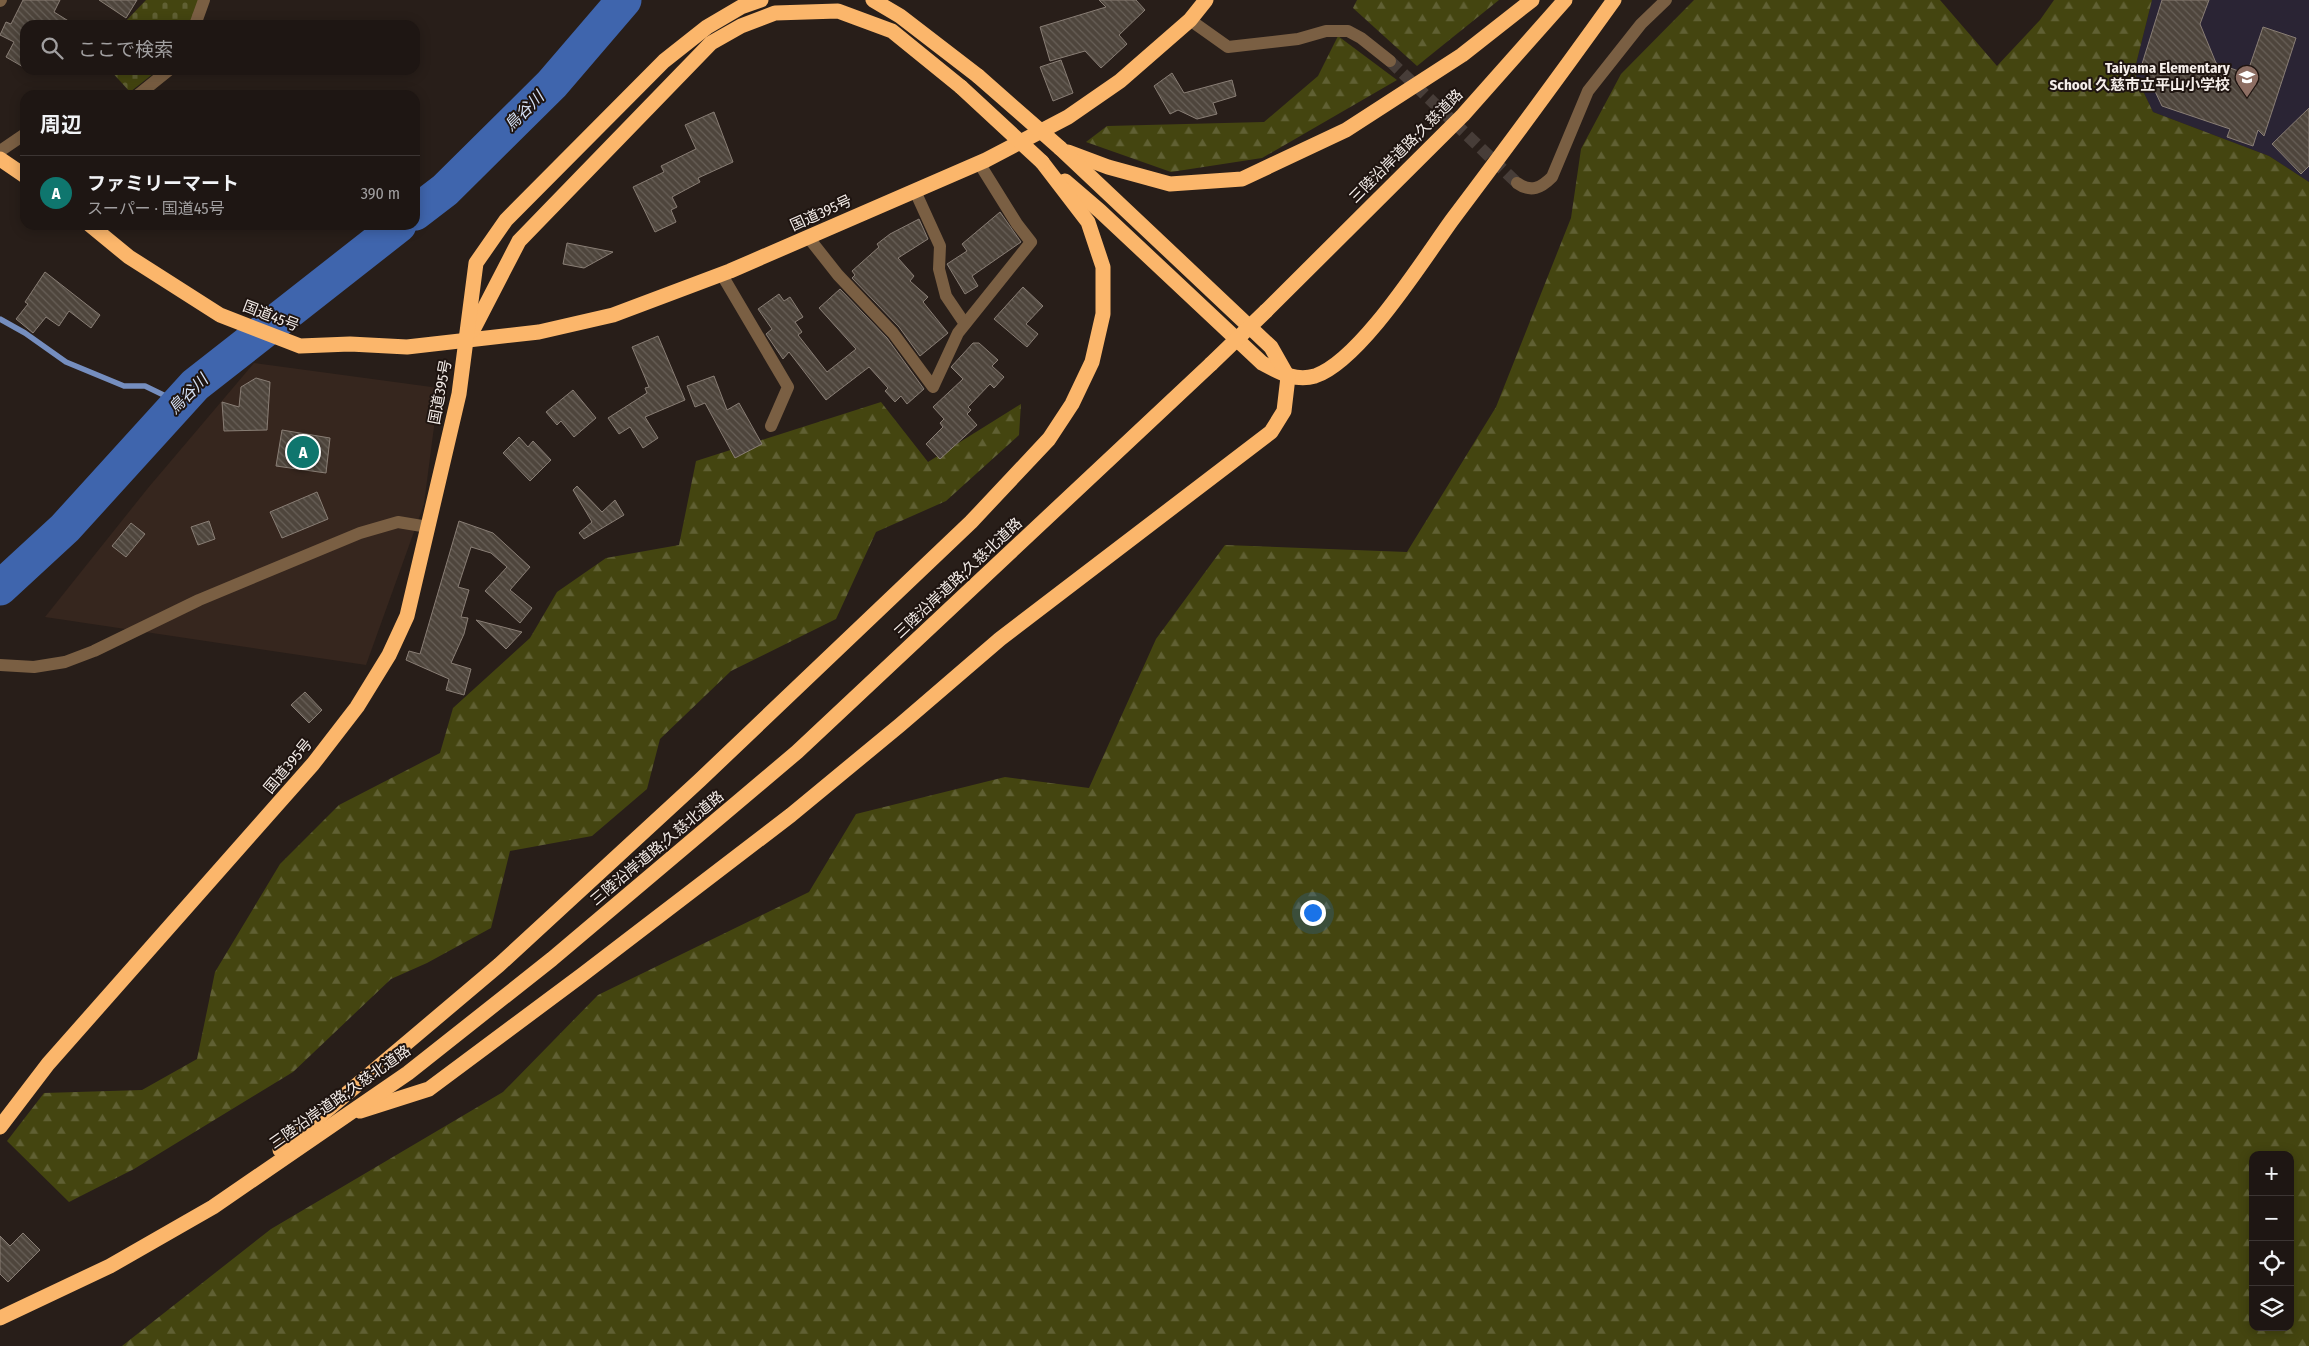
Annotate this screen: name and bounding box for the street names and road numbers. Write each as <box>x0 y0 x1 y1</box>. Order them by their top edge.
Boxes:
street label: 三陸沿岸道路;久慈道路 <box>1345 85 1467 207</box>
street label: 国道395号 <box>787 191 855 235</box>
street label: 国道45号 <box>240 297 302 335</box>
street label: 国道395号 <box>425 358 455 426</box>
street label: 三陸沿岸道路;久慈北道路 <box>890 514 1026 642</box>
street label: 国道395号 <box>260 735 316 797</box>
street label: 三陸沿岸道路;久慈北道路 <box>587 787 727 909</box>
street label: 三陸沿岸道路;久慈北道路 <box>266 1041 414 1153</box>

